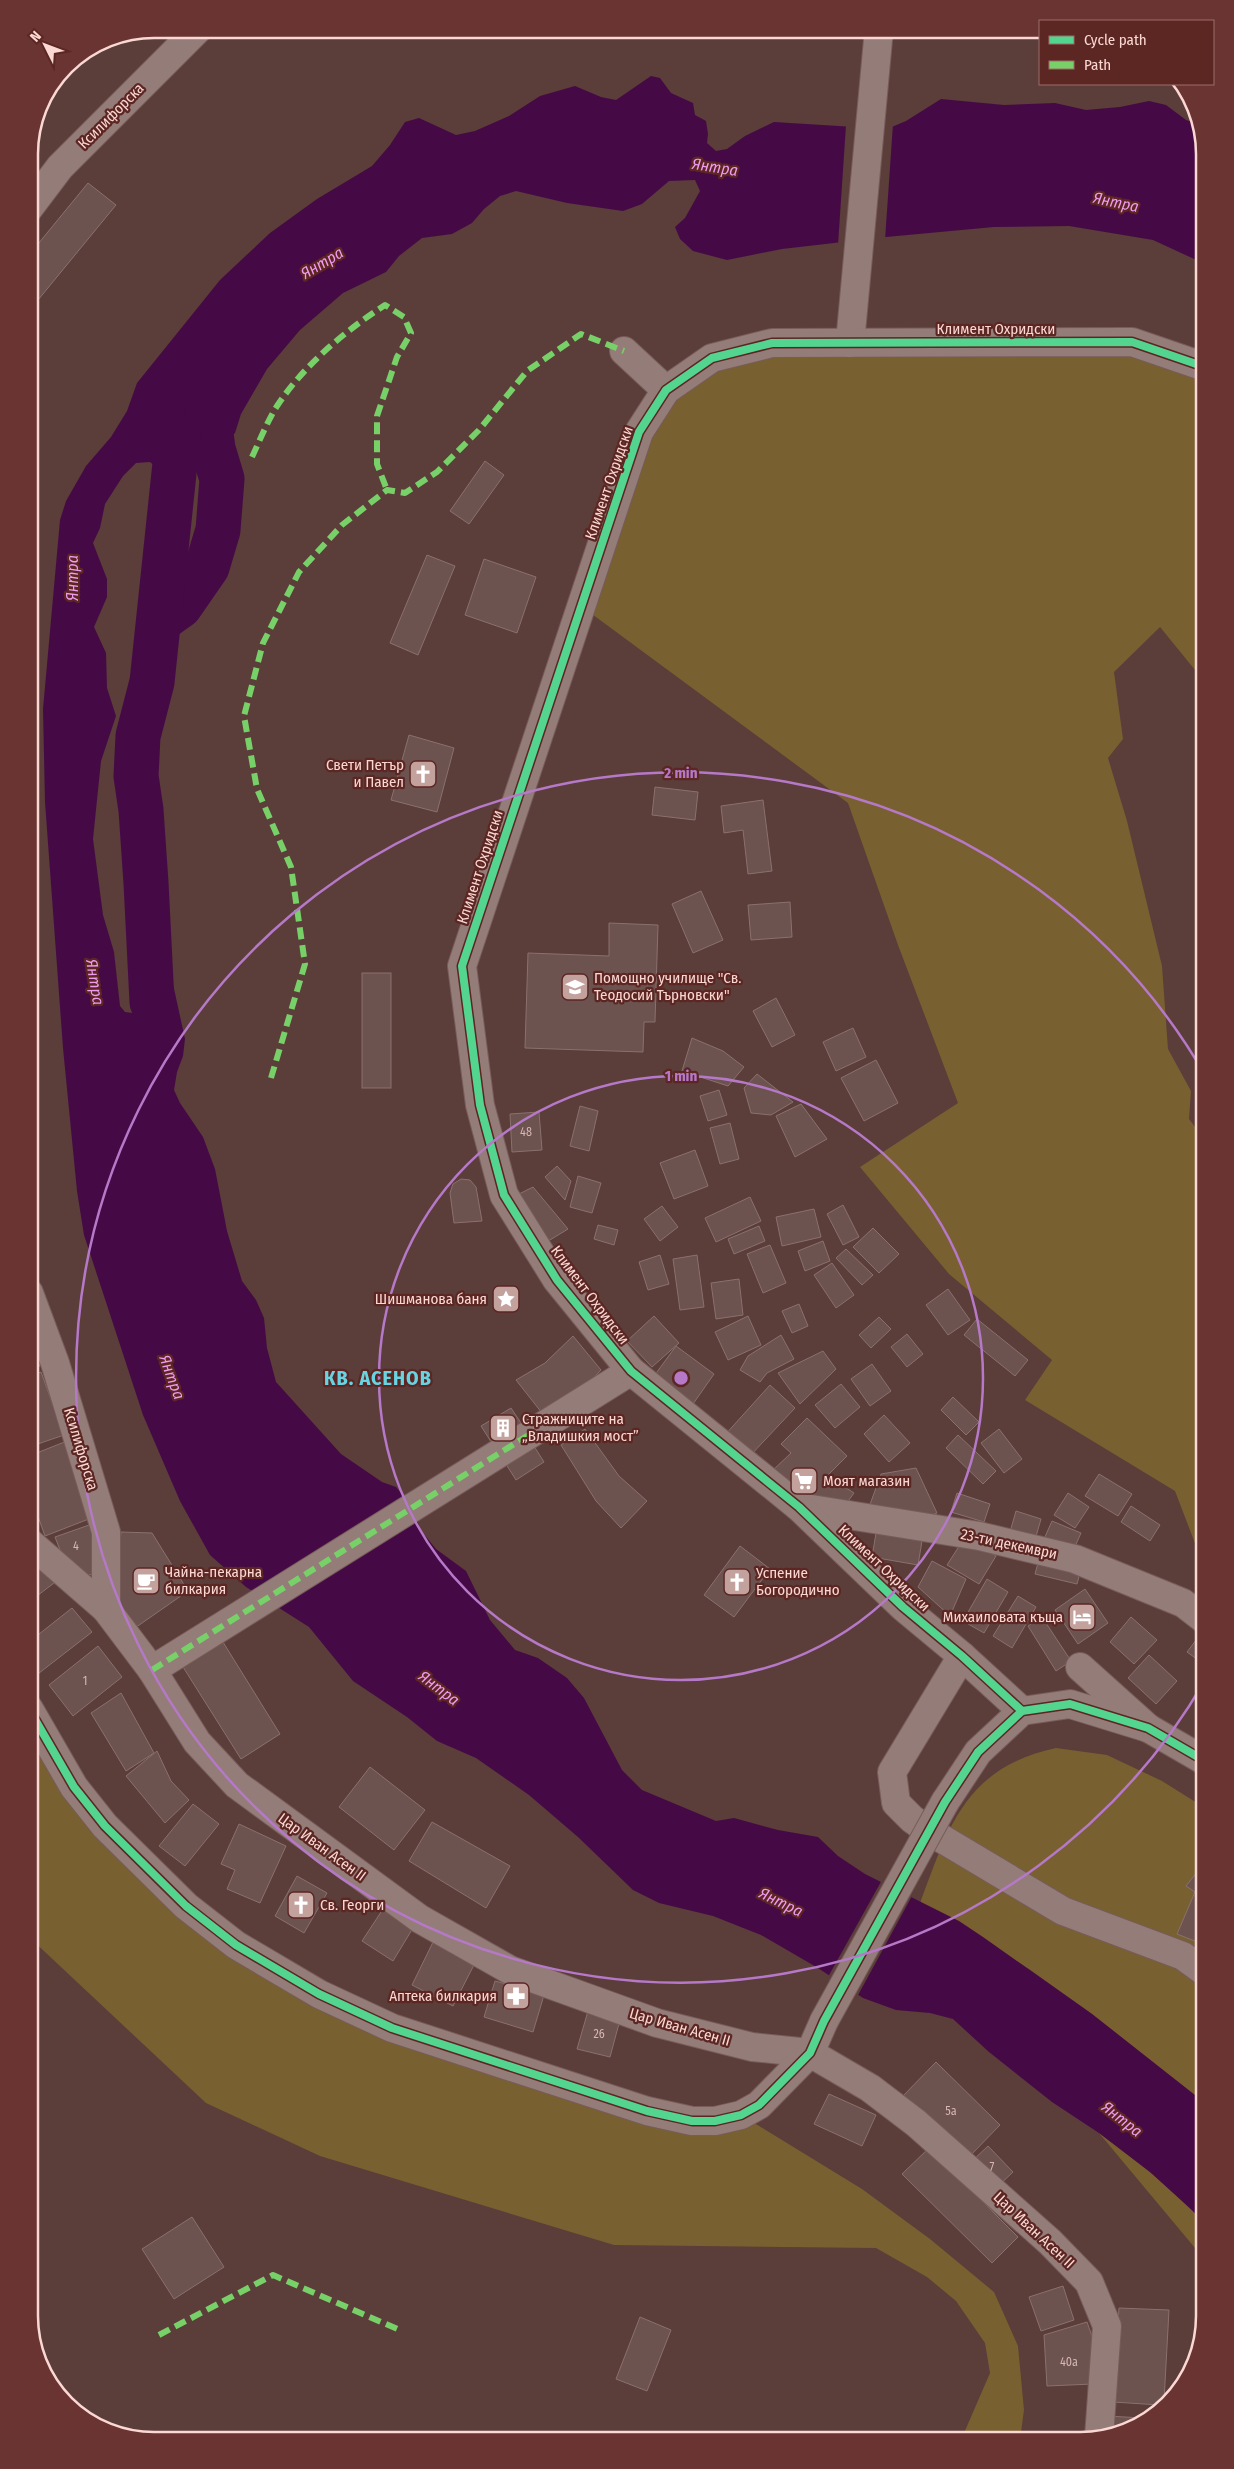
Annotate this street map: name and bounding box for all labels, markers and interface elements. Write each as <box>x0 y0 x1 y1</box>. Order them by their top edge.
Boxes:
north arrow <box>20 20 70 70</box>
legend <box>1039 20 1214 85</box>
text: N <box>27 28 45 45</box>
text: Cycle path <box>1084 31 1147 49</box>
text: Path <box>1084 56 1111 74</box>
street label: Ксилифорска <box>74 79 148 153</box>
water label: Янтра <box>690 154 739 180</box>
water label: Янтра <box>1090 188 1141 216</box>
water label: Янтра <box>296 243 347 284</box>
street label: Климент Охридски <box>937 320 1055 338</box>
street label: Климент Охридски <box>581 424 637 542</box>
water label: Янтра <box>63 555 82 602</box>
place label: Свети Петър и Павел <box>326 756 404 791</box>
church icon: Свети Петър и Павел <box>408 759 438 789</box>
text: 2 min <box>663 764 698 782</box>
street label: Климент Охридски <box>453 808 507 926</box>
water label: Янтра <box>82 957 108 1006</box>
place label: Помощно училище "Св. Теодосий Търновски" <box>594 969 741 1004</box>
school or university icon: Помощно училище "Св. Теодосий Търновски" <box>560 972 590 1002</box>
text: 1 min <box>665 1067 697 1085</box>
house number: 48 <box>520 1125 532 1139</box>
street label: Климент Охридски <box>547 1242 633 1348</box>
place icon: Шишманова баня <box>491 1284 521 1314</box>
place label: Шишманова баня <box>375 1290 487 1308</box>
water label: Янтра <box>155 1351 189 1402</box>
district label: КВ. АСЕНОВ <box>324 1366 432 1390</box>
centre of rings <box>672 1369 690 1387</box>
street label: Ксилифорска <box>60 1405 102 1493</box>
place label: Стражниците на „Владишкия мост” <box>522 1410 639 1445</box>
building icon: Стражниците на „Владишкия мост” <box>488 1413 518 1443</box>
supermarket icon: Моят магазин <box>789 1466 819 1496</box>
place label: Моят магазин <box>823 1472 910 1490</box>
street label: Климент Охридски <box>834 1521 934 1615</box>
street label: 23-ти декември <box>959 1525 1059 1563</box>
house number: 4 <box>73 1539 79 1553</box>
place label: Чайна-пекарна билкария <box>165 1563 262 1598</box>
place label: Успение Богородично <box>755 1564 840 1599</box>
cafe icon: Чайна-пекарна билкария <box>131 1566 161 1596</box>
church icon: Успение Богородично <box>722 1567 752 1597</box>
hotel icon: Михаиловата къща <box>1067 1602 1097 1632</box>
place label: Михаиловата къща <box>943 1608 1063 1626</box>
water label: Янтра <box>414 1666 463 1709</box>
house number: 1 <box>83 1674 87 1688</box>
street label: Цар Иван Асен II <box>275 1809 369 1885</box>
water label: Янтра <box>755 1883 806 1921</box>
church icon: Св. Георги <box>286 1890 316 1920</box>
place label: Св. Георги <box>320 1896 384 1914</box>
pharmacy icon: Аптека билкария <box>501 1981 531 2011</box>
place label: Аптека билкария <box>389 1987 497 2005</box>
street label: Цар Иван Асен II <box>627 2004 733 2050</box>
house number: 26 <box>593 2027 605 2041</box>
water label: Янтра <box>1097 2097 1146 2141</box>
house number: 5a <box>945 2104 957 2118</box>
house number: 7 <box>990 2160 995 2174</box>
street label: Цар Иван Асен II <box>990 2188 1078 2272</box>
house number: 40a <box>1060 2355 1078 2369</box>

